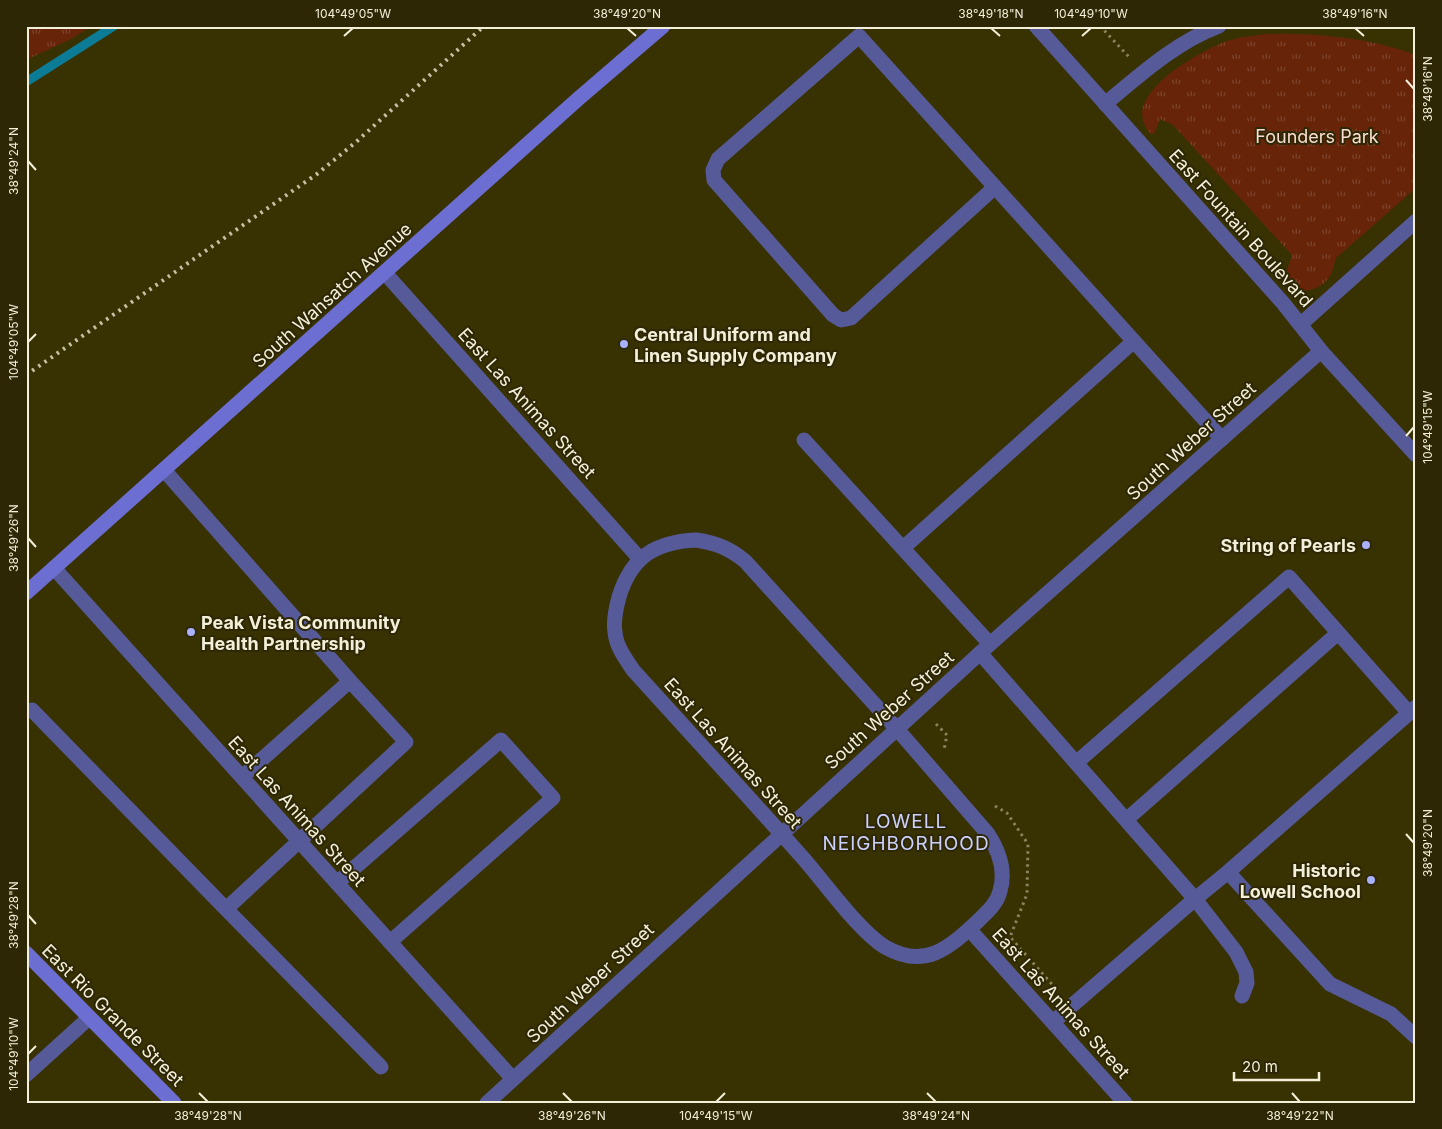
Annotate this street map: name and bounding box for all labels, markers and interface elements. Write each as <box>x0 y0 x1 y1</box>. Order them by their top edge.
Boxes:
text: 104°49'05"W <box>315 6 391 21</box>
text: 38°49'20"N <box>593 6 661 21</box>
text: 38°49'18"N <box>958 6 1024 21</box>
text: 104°49'10"W <box>1054 6 1128 21</box>
text: 38°49'16"N <box>1322 6 1388 21</box>
text: 38°49'16"N <box>1420 56 1435 122</box>
park label: Founders Park <box>1255 126 1379 147</box>
text: 38°49'24"N <box>6 127 21 195</box>
street label: East Fountain Boulevard <box>1165 145 1317 311</box>
street label: South Wahsatch Avenue <box>248 218 416 372</box>
text: 104°49'05"W <box>6 304 21 380</box>
street label: East Las Animas Street <box>454 324 600 483</box>
place label: Central Uniform and Linen Supply Company <box>634 324 837 366</box>
marker: Central Uniform and Linen Supply Company <box>618 338 630 350</box>
street label: South Weber Street <box>1122 378 1260 504</box>
text: 104°49'15"W <box>1420 390 1435 464</box>
text: 38°49'26"N <box>6 504 21 572</box>
place label: String of Pearls <box>1221 535 1356 556</box>
marker: String of Pearls <box>1360 539 1372 551</box>
place label: Peak Vista Community Health Partnership <box>201 612 401 654</box>
marker: Peak Vista Community Health Partnership <box>185 626 197 638</box>
street label: South Weber Street <box>820 647 958 773</box>
street label: East Las Animas Street <box>660 674 806 833</box>
street label: East Las Animas Street <box>224 732 370 891</box>
text: 38°49'20"N <box>1420 809 1435 877</box>
district label: LOWELL NEIGHBORHOOD <box>822 810 990 855</box>
place label: Historic Lowell School <box>1240 860 1361 902</box>
marker: Historic Lowell School <box>1365 874 1377 886</box>
text: 38°49'28"N <box>6 881 21 949</box>
street label: South Weber Street <box>522 919 658 1047</box>
street label: East Las Animas Street <box>988 924 1134 1083</box>
street label: East Rio Grande Street <box>38 940 188 1090</box>
text: 104°49'10"W <box>6 1017 21 1091</box>
scale bar <box>1234 1049 1320 1081</box>
text: 20 m <box>1242 1057 1278 1076</box>
text: 38°49'28"N <box>174 1108 242 1123</box>
text: 38°49'26"N <box>538 1108 606 1123</box>
text: 104°49'15"W <box>679 1108 753 1123</box>
text: 38°49'24"N <box>902 1108 970 1123</box>
text: 38°49'22"N <box>1266 1108 1334 1123</box>

